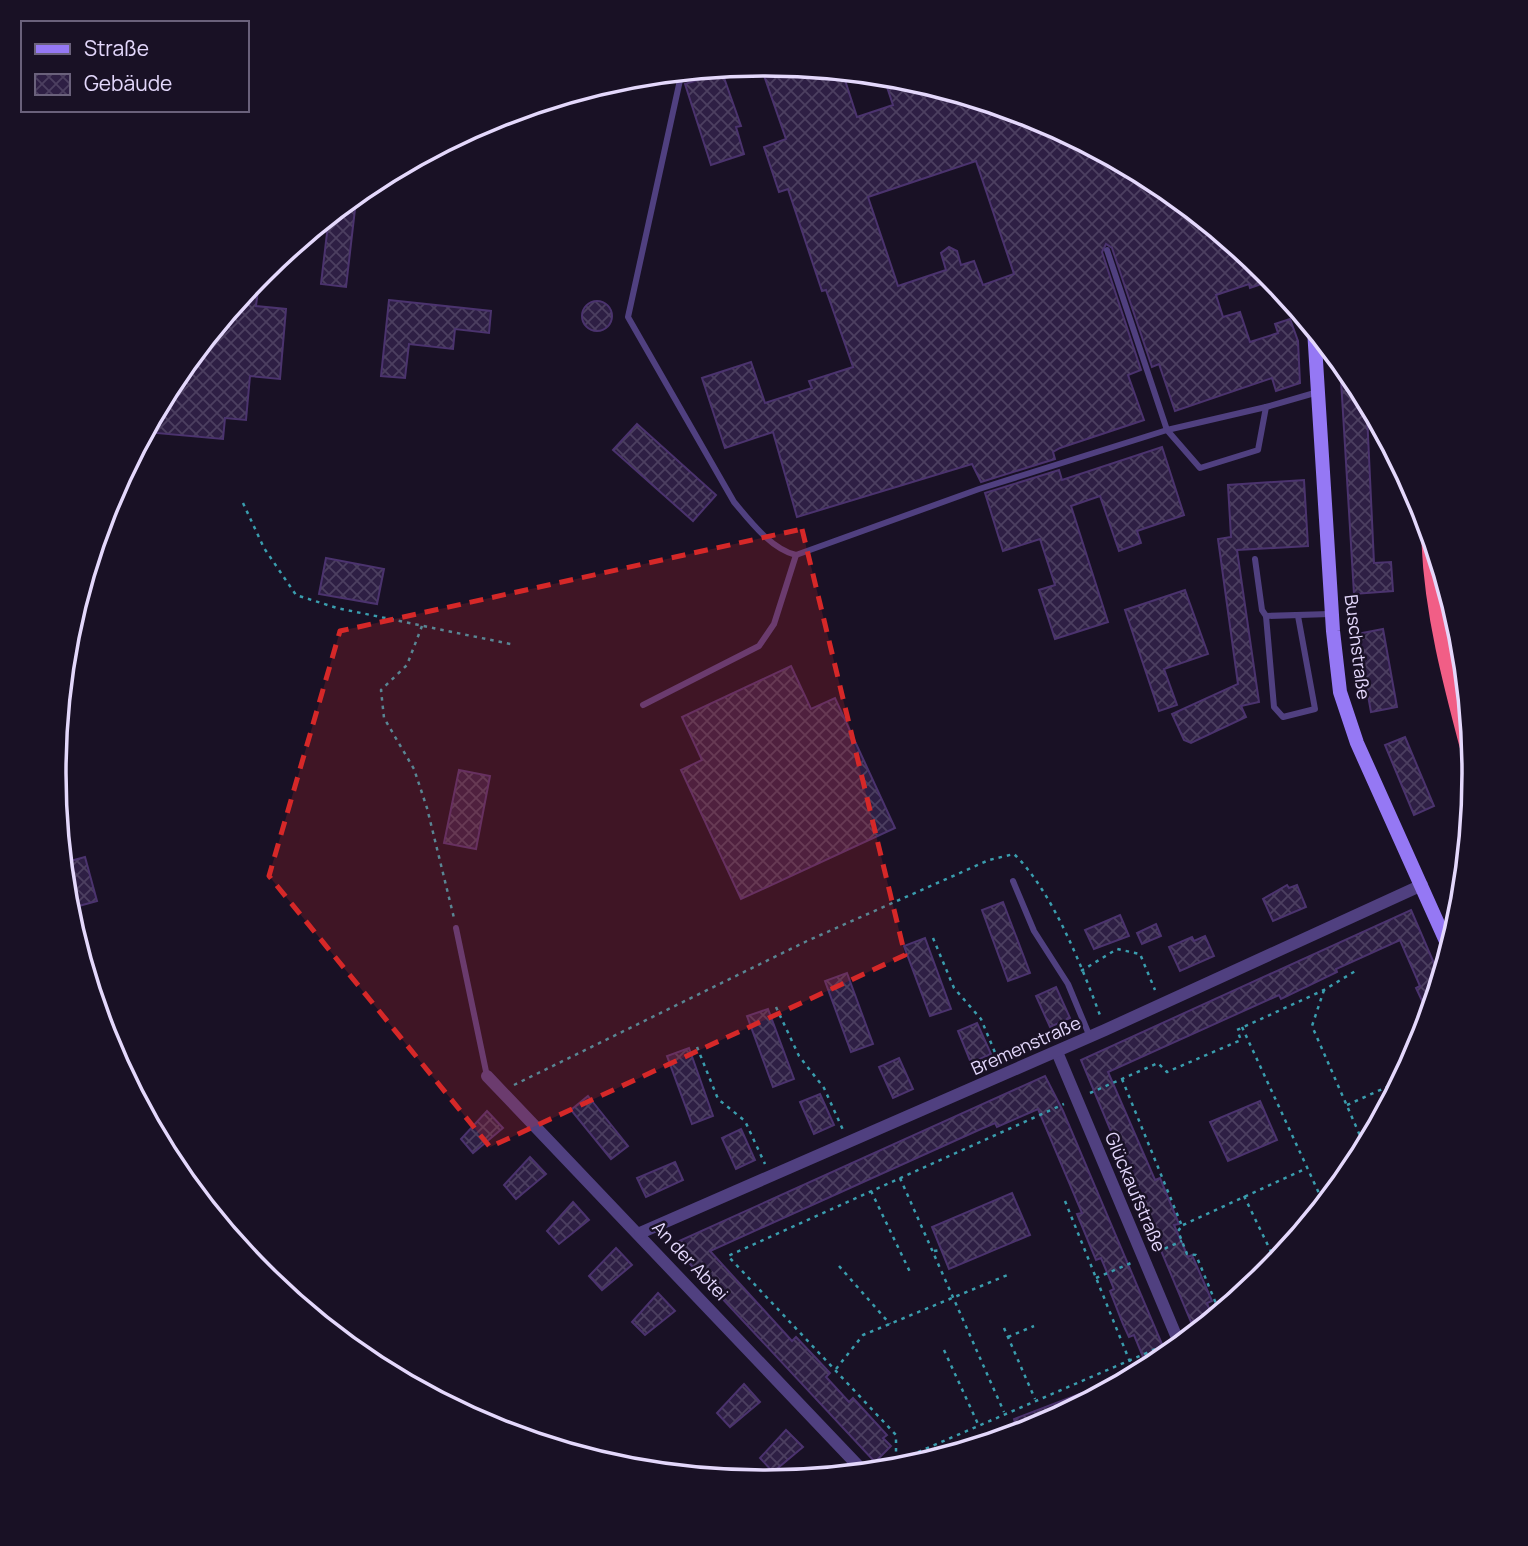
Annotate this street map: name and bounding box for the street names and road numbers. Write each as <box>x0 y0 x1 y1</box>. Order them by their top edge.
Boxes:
street label: Buschstraße <box>1340 593 1376 701</box>
street label: Bremenstraße <box>967 1010 1084 1080</box>
street label: Glückaufstraße <box>1100 1128 1172 1255</box>
street label: An der Abtei <box>648 1215 734 1305</box>

